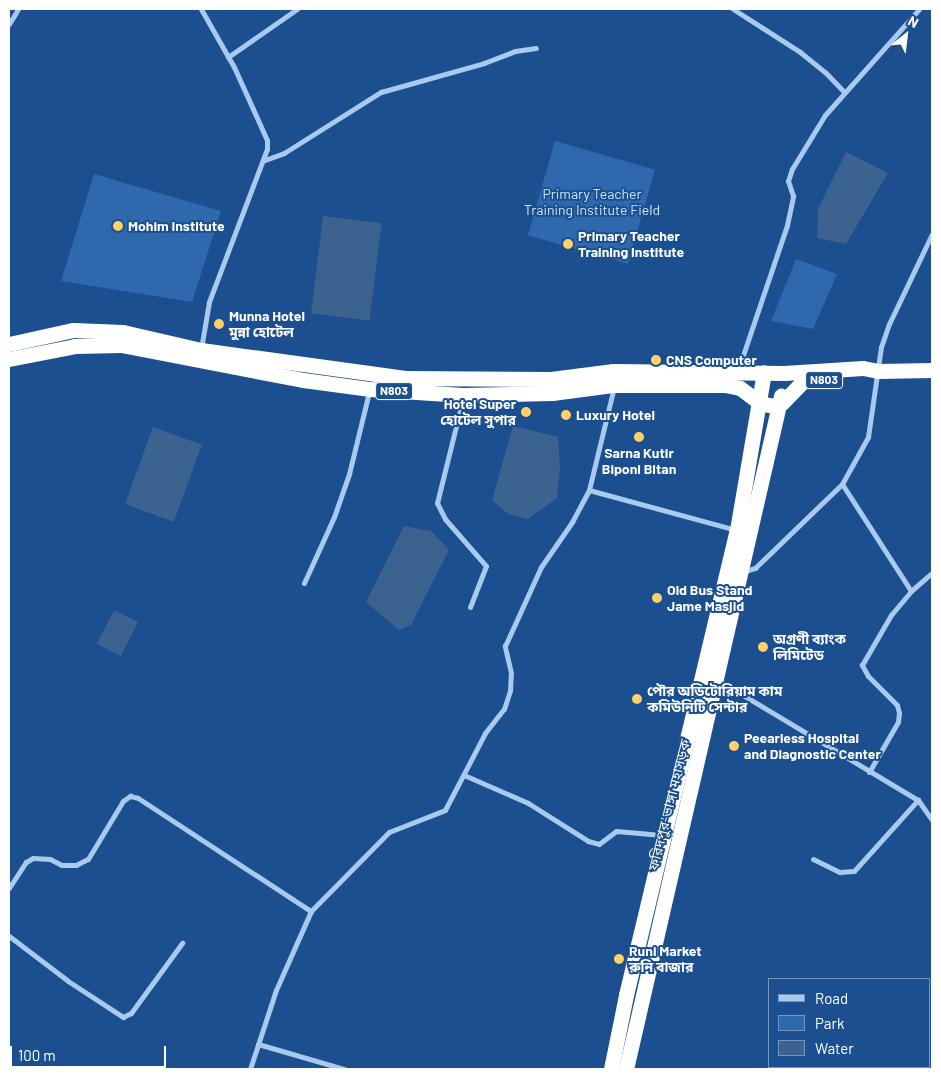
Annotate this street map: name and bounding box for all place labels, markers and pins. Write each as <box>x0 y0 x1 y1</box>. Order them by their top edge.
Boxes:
place label: Mohim Institute <box>128 218 225 234</box>
marker: Mohim Institute <box>112 220 124 232</box>
place label: Primary Teacher Training Institute <box>578 228 684 260</box>
marker: Primary Teacher Training Institute <box>562 238 574 250</box>
place label: Munna Hotel মুন্না হোটেল <box>229 308 305 341</box>
marker: Munna Hotel মুন্না হোটেল <box>213 318 225 330</box>
place label: CNS Computer <box>666 352 757 368</box>
marker: CNS Computer <box>650 354 662 366</box>
place label: Hotel Super হোটেল সুপার <box>440 396 516 428</box>
marker: Hotel Super হোটেল সুপার <box>520 406 532 418</box>
place label: Luxury Hotel <box>576 407 655 423</box>
marker: Luxury Hotel <box>560 409 572 421</box>
marker: Sarna Kutir Biponi Bitan <box>633 431 645 443</box>
place label: Sarna Kutir Biponi Bitan <box>602 445 676 478</box>
place label: Old Bus Stand Jame Masjid <box>667 582 752 614</box>
marker: Old Bus Stand Jame Masjid <box>651 592 663 604</box>
place label: অগ্রণী ব্যাংক লিমিটেড <box>773 631 846 664</box>
marker: অগ্রণী ব্যাংক লিমিটেড <box>757 641 769 653</box>
place label: পৌর অডিটোরিয়াম কাম কমিউনিটি সেন্টার <box>647 683 782 716</box>
marker: পৌর অডিটোরিয়াম কাম কমিউনিটি সেন্টার <box>631 693 643 705</box>
place label: Peearless Hospital and Diagnostic Center <box>744 730 881 762</box>
marker: Peearless Hospital and Diagnostic Center <box>728 740 740 752</box>
place label: Runi Market রুনি বাজার <box>629 943 702 976</box>
marker: Runi Market রুনি বাজার <box>613 953 625 965</box>

